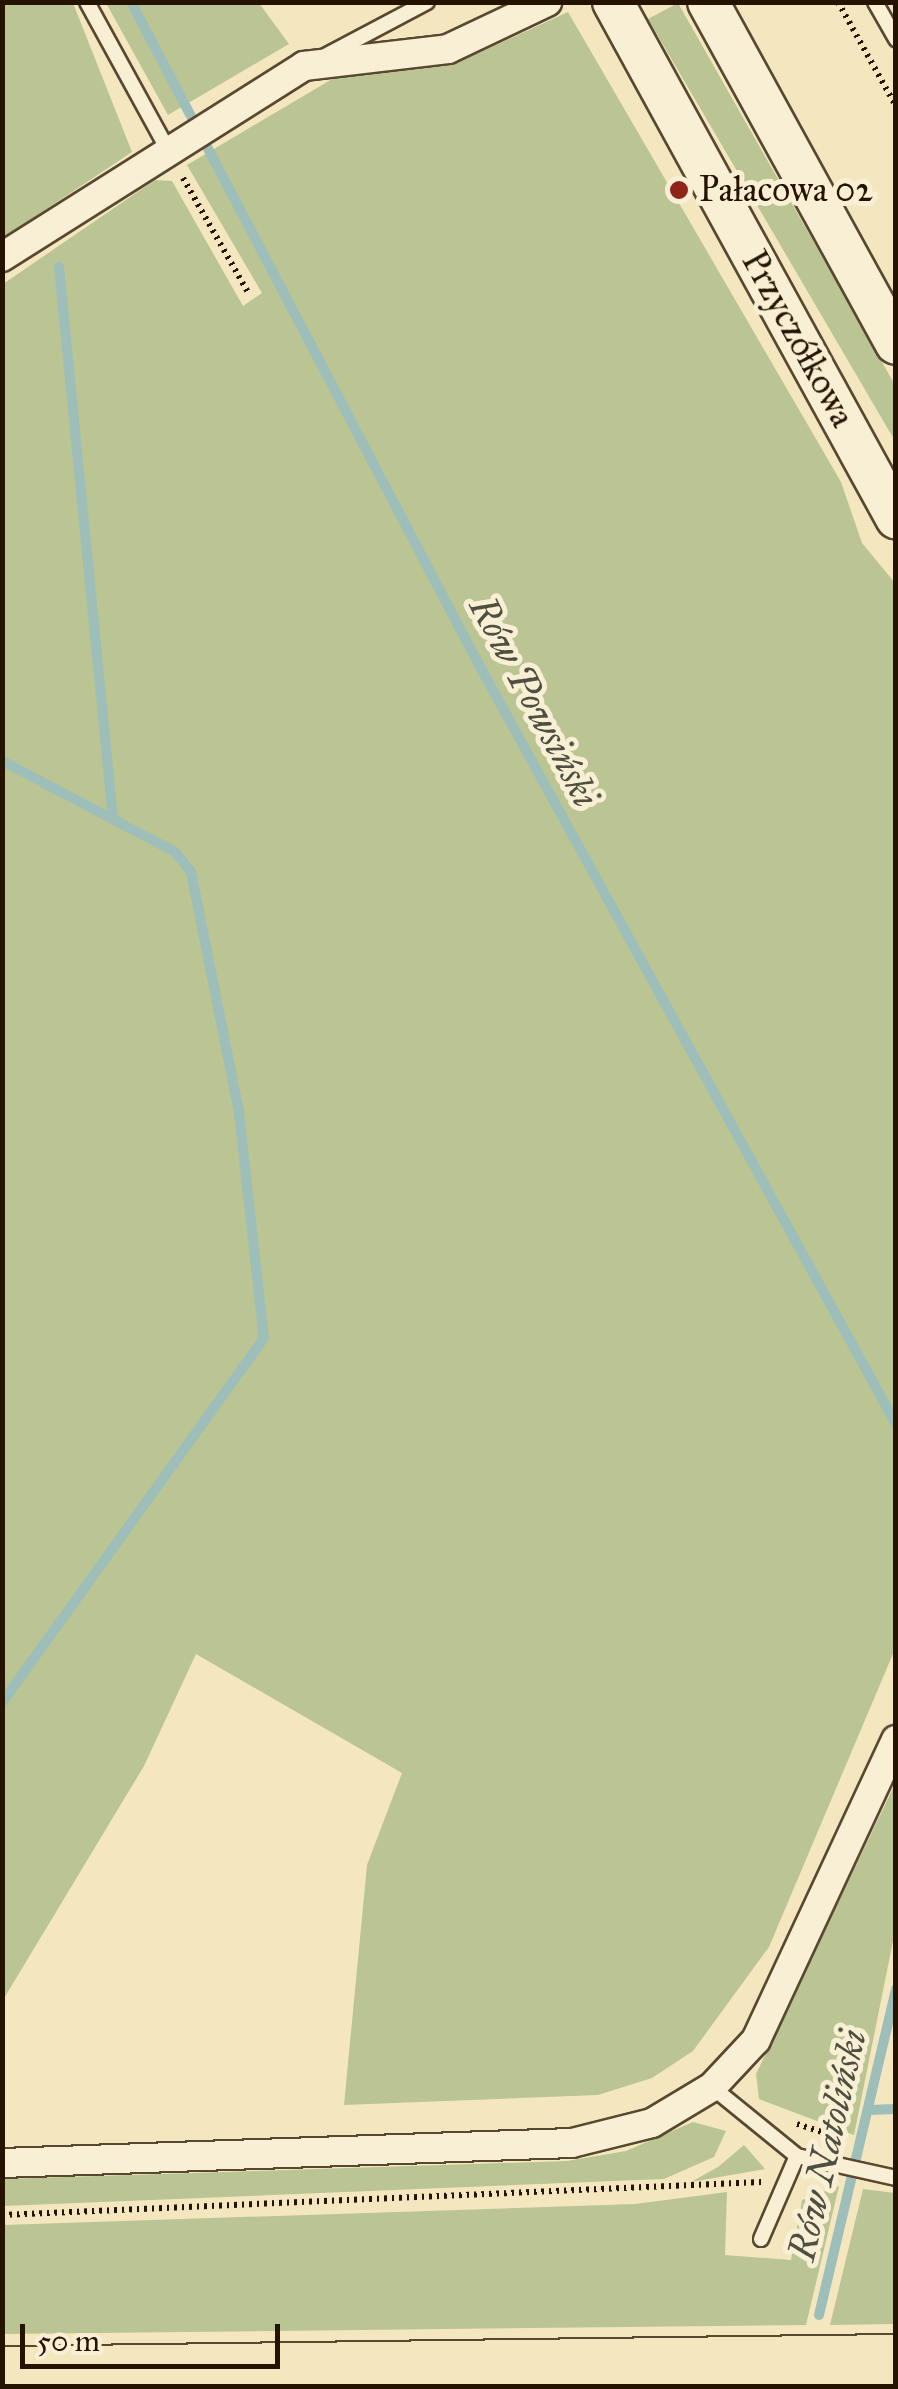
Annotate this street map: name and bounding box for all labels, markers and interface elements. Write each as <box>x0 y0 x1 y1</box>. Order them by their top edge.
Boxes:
place label: Pałacowa 02 <box>699 169 873 211</box>
marker: Pałacowa 02 <box>668 179 690 201</box>
street label: Przyczółkowa <box>732 244 864 434</box>
water label: Rów Powsiński <box>459 589 609 815</box>
water label: Rów Natoliński <box>779 2025 877 2265</box>
scale bar <box>25 2304 285 2366</box>
text: 50 m <box>37 2323 100 2359</box>

